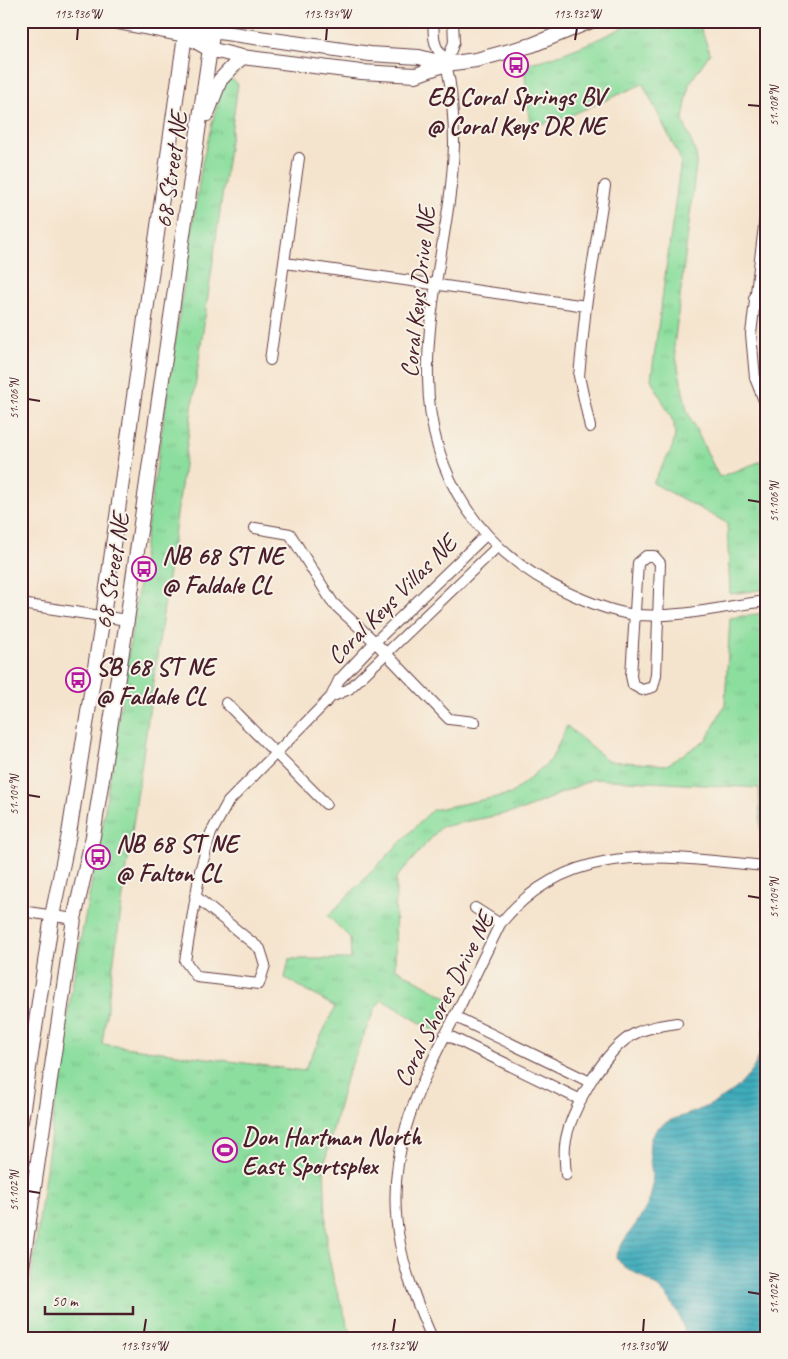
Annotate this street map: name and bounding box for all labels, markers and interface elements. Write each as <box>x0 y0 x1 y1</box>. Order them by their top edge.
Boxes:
text: 113.936°W <box>55 6 104 22</box>
text: 113.934°W <box>304 6 353 22</box>
text: 113.932°W <box>554 6 603 22</box>
bus stop icon: EB Coral Springs BV @ Coral Keys DR NE <box>503 52 529 78</box>
place label: EB Coral Springs BV @ Coral Keys DR NE <box>427 81 611 142</box>
text: 51.108°N <box>766 84 782 126</box>
street label: 68 Street NE <box>147 107 195 230</box>
street label: Coral Keys Drive NE <box>393 202 443 379</box>
text: 51.106°N <box>6 377 22 419</box>
text: 51.106°N <box>766 480 782 522</box>
street label: 68 Street NE <box>87 508 137 632</box>
street label: Coral Keys Villas NE <box>320 526 465 671</box>
place label: NB 68 ST NE @ Faldale CL <box>162 540 287 601</box>
bus stop icon: NB 68 ST NE @ Faldale CL <box>131 556 157 582</box>
place label: SB 68 ST NE @ Faldale CL <box>96 651 218 712</box>
bus stop icon: SB 68 ST NE @ Faldale CL <box>65 667 91 693</box>
text: 51.104°N <box>6 773 22 815</box>
place label: NB 68 ST NE @ Falton CL <box>116 828 241 889</box>
bus stop icon: NB 68 ST NE @ Falton CL <box>85 844 111 870</box>
text: 51.104°N <box>766 876 782 918</box>
street label: Coral Shores Drive NE <box>386 904 503 1092</box>
place label: Don Hartman North East Sportsplex <box>242 1121 422 1182</box>
sports icon: Don Hartman North East Sportsplex <box>212 1137 238 1163</box>
text: 51.102°N <box>6 1169 22 1211</box>
text: 51.102°N <box>766 1272 782 1314</box>
scale bar <box>45 1284 132 1316</box>
text: 50 m <box>52 1292 79 1311</box>
text: 113.934°W <box>121 1338 170 1354</box>
text: 113.932°W <box>370 1338 419 1354</box>
text: 113.930°W <box>620 1338 669 1354</box>

